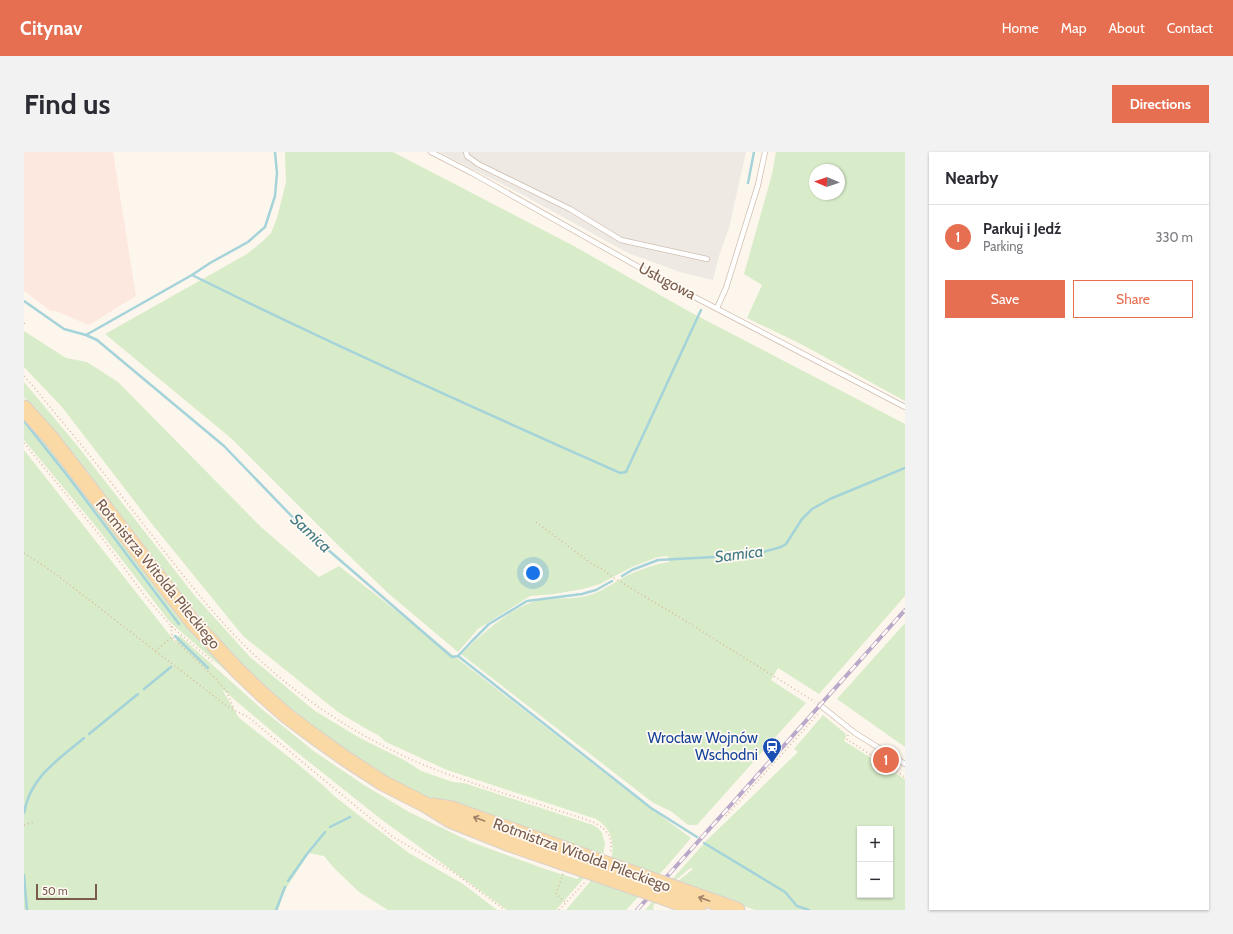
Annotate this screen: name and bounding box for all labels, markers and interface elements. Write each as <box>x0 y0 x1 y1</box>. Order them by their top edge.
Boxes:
text: Citynav <box>20 17 82 40</box>
text: Home <box>1002 19 1039 37</box>
text: Map <box>1061 19 1086 37</box>
text: About <box>1108 19 1145 37</box>
text: Contact <box>1167 19 1213 37</box>
button: Directions <box>1112 85 1209 123</box>
text: Find us <box>24 87 110 121</box>
north arrow <box>809 164 845 200</box>
text: Nearby <box>945 168 998 188</box>
text: Parkuj i Jedź <box>983 220 1061 238</box>
text: 1 <box>956 229 960 245</box>
text: 330 m <box>1156 229 1193 245</box>
text: Parking <box>983 238 1023 254</box>
street label: Usługowa <box>635 259 699 304</box>
button: Save <box>945 280 1065 318</box>
button: Share <box>1073 280 1193 318</box>
street label: Rotmistrza Witolda Pileckiego <box>92 495 224 653</box>
water label: Samica <box>287 509 335 557</box>
water label: Samica <box>714 542 764 566</box>
your location <box>523 563 543 583</box>
place label: Wrocław Wojnów Wschodni <box>647 729 758 764</box>
station icon: Wrocław Wojnów Wschodni <box>761 736 783 764</box>
pin: 1 <box>873 745 899 775</box>
one-way arrow <box>473 814 485 822</box>
street label: Rotmistrza Witolda Pileckiego <box>491 814 673 896</box>
map controls <box>857 826 893 898</box>
button: + <box>857 826 893 862</box>
button: − <box>857 862 893 898</box>
scale bar <box>36 882 97 901</box>
text: 50 m <box>42 884 68 898</box>
one-way arrow <box>699 894 711 902</box>

